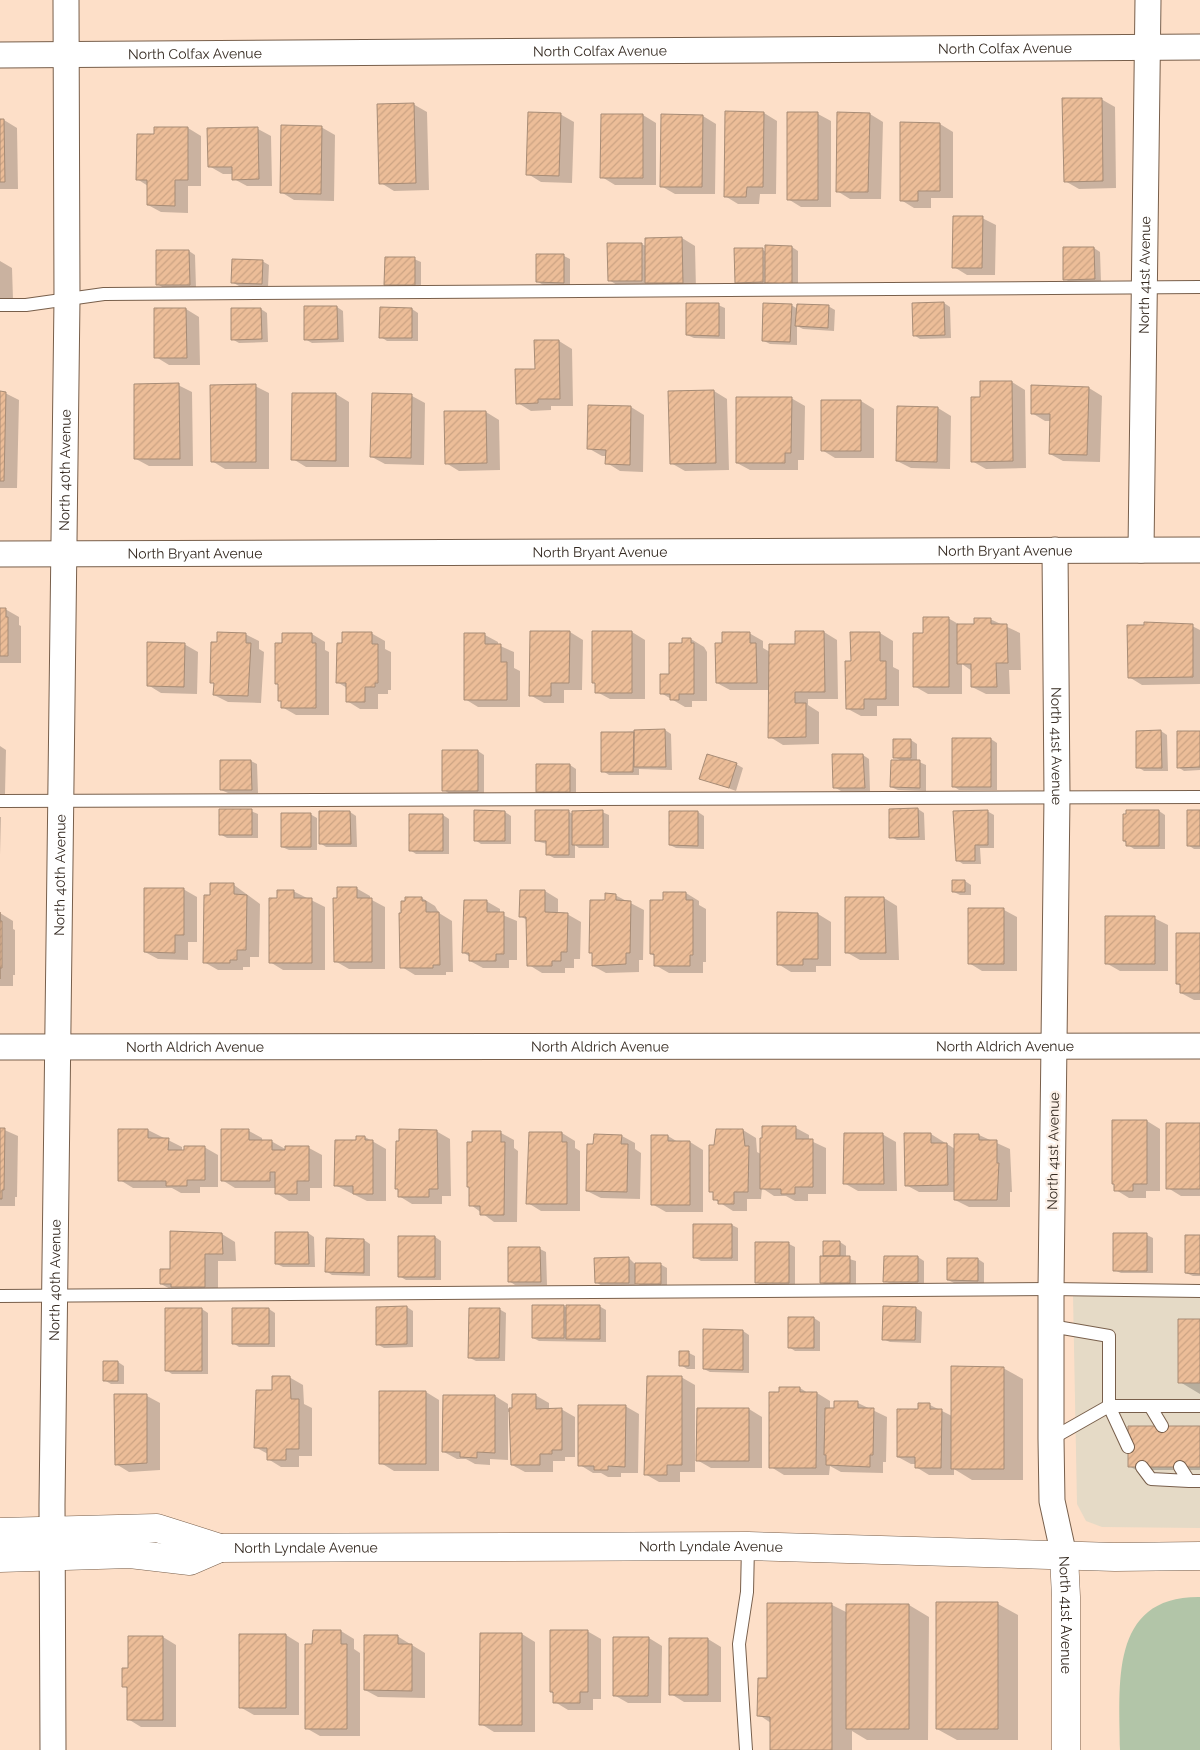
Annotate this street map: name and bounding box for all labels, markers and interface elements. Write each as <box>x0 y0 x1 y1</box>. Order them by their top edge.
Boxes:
street label: North Colfax Avenue <box>938 40 1072 57</box>
street label: North Colfax Avenue <box>533 43 667 59</box>
street label: North Colfax Avenue <box>128 45 262 62</box>
street label: North 41st Avenue <box>1136 216 1153 334</box>
street label: North 40th Avenue <box>56 409 74 531</box>
street label: North Bryant Avenue <box>938 542 1072 559</box>
street label: North Bryant Avenue <box>533 544 667 560</box>
street label: North Bryant Avenue <box>128 545 262 562</box>
street label: North 41st Avenue <box>1048 687 1065 805</box>
street label: North 40th Avenue <box>51 814 69 936</box>
street label: North Aldrich Avenue <box>531 1038 669 1055</box>
street label: North Aldrich Avenue <box>936 1038 1074 1054</box>
street label: North Aldrich Avenue <box>126 1039 264 1055</box>
street label: North 41st Avenue <box>1044 1092 1062 1210</box>
street label: North 40th Avenue <box>46 1219 64 1341</box>
street label: North Lyndale Avenue <box>639 1538 783 1555</box>
street label: North Lyndale Avenue <box>234 1539 378 1556</box>
street label: North 41st Avenue <box>1056 1556 1074 1674</box>

